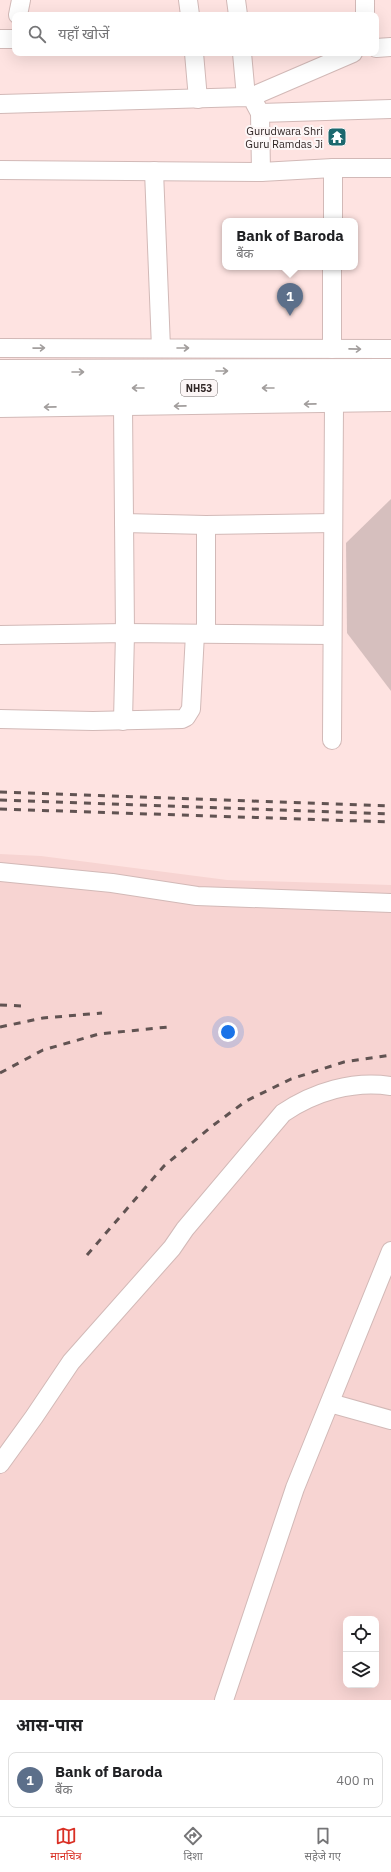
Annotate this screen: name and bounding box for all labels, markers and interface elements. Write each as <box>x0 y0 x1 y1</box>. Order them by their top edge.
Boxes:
search box <box>12 12 379 56</box>
icon: search <box>26 23 48 45</box>
text: यहाँ खोजें <box>58 24 109 43</box>
place label: Gurudwara Shri Guru Ramdas Ji <box>245 124 323 151</box>
temple icon: Gurudwara Shri Guru Ramdas Ji <box>326 126 348 148</box>
popup <box>222 218 358 270</box>
text: Bank of Baroda <box>236 226 344 245</box>
text: बैंक <box>236 245 254 262</box>
pin: 1 <box>277 283 303 316</box>
one-way arrow <box>32 344 45 351</box>
one-way arrow <box>176 344 189 352</box>
one-way arrow <box>348 345 361 353</box>
one-way arrow <box>215 367 228 375</box>
one-way arrow <box>71 368 84 376</box>
road number: NH53 <box>181 380 217 396</box>
one-way arrow <box>132 384 145 392</box>
one-way arrow <box>262 384 275 392</box>
one-way arrow <box>304 400 317 408</box>
one-way arrow <box>174 402 187 410</box>
one-way arrow <box>44 404 57 411</box>
your location <box>218 1022 238 1042</box>
map controls <box>343 1616 379 1688</box>
button: locate <box>343 1616 379 1652</box>
button: layers <box>343 1652 379 1688</box>
text: आस-पास <box>16 1714 83 1736</box>
text: Bank of Baroda <box>55 1762 163 1781</box>
text: 1 <box>26 1772 34 1789</box>
text: 400 m <box>336 1772 374 1789</box>
text: बैंक <box>55 1781 72 1798</box>
tab: मानचित्र <box>50 1825 82 1864</box>
tab: दिशा <box>182 1825 204 1864</box>
tab: सहेजे गए <box>304 1825 341 1864</box>

